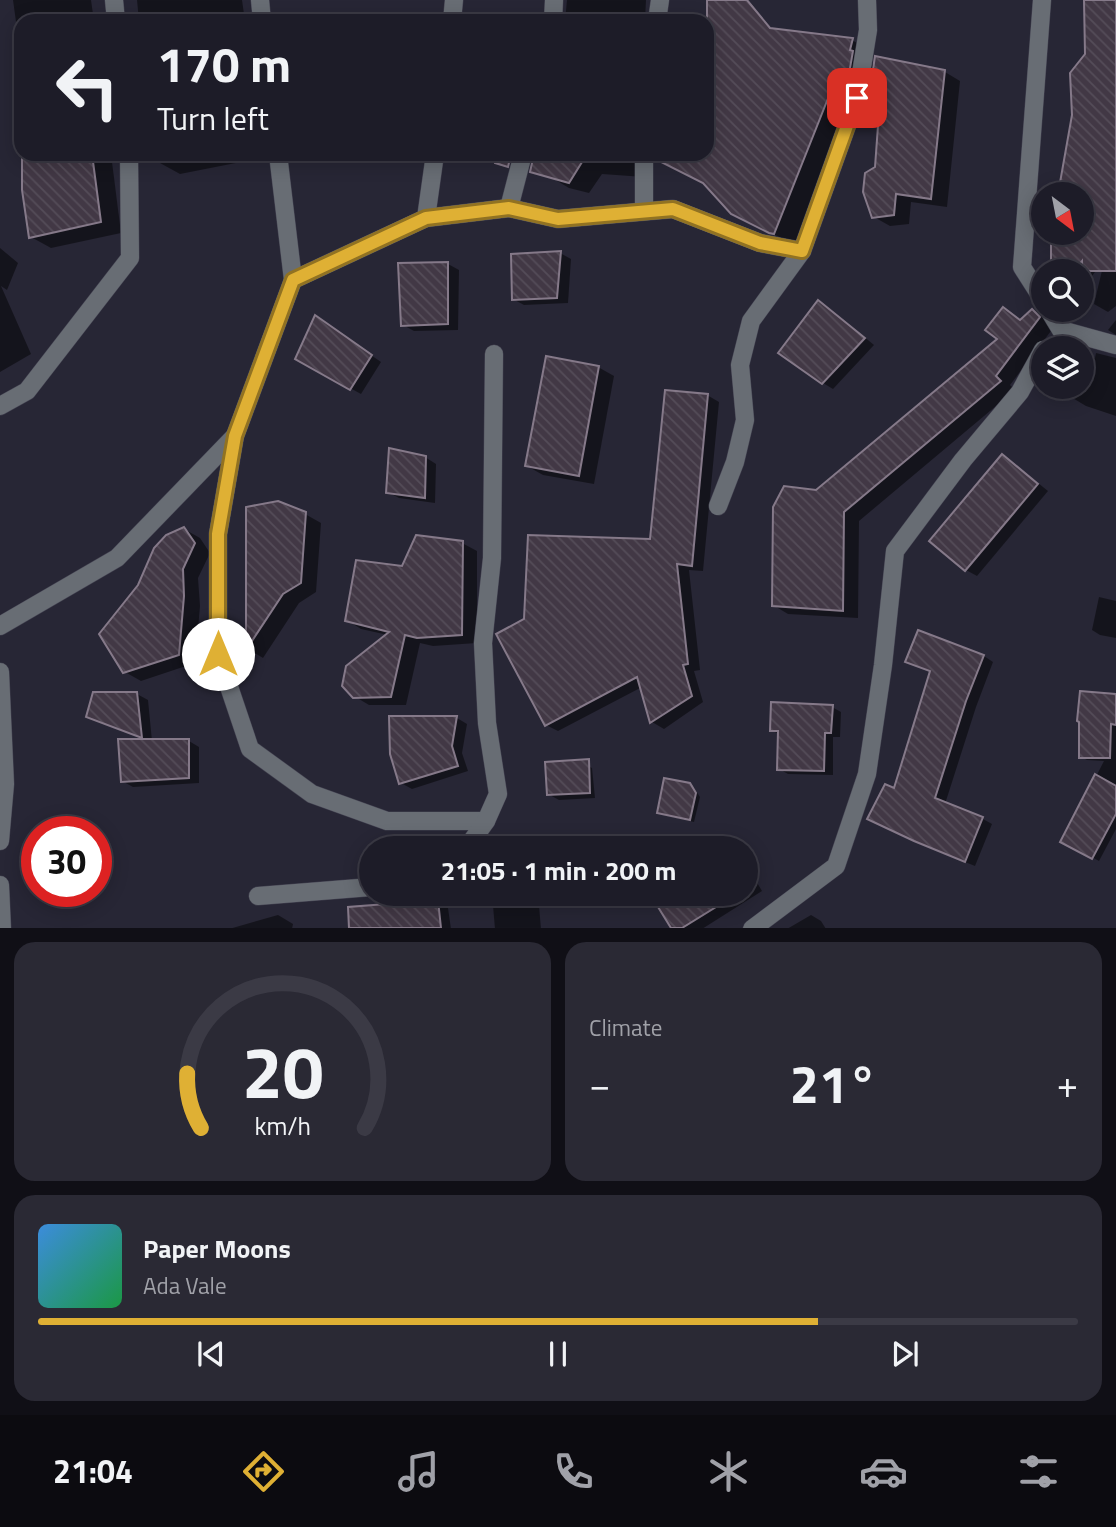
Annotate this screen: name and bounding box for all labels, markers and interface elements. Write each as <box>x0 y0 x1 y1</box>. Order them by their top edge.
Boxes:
text: 170 m <box>157 26 291 101</box>
icon: left <box>42 42 133 133</box>
pin <box>827 68 887 128</box>
icon: arrive <box>838 79 876 117</box>
text: Turn left <box>157 94 269 142</box>
north arrow <box>1031 182 1094 245</box>
map controls <box>1031 182 1094 399</box>
button: search <box>1031 259 1094 322</box>
button: layers <box>1031 336 1094 399</box>
position arrow <box>181 617 255 691</box>
speed limit sign: 30 <box>21 816 112 907</box>
text: 21:05 · 1 min · 200 m <box>441 851 676 890</box>
text: Climate <box>589 1010 662 1045</box>
text: 20 <box>242 1016 323 1126</box>
text: 21° <box>790 1044 877 1123</box>
text: − <box>589 1055 610 1113</box>
text: + <box>1057 1055 1078 1113</box>
text: km/h <box>254 1106 311 1144</box>
text: Paper Moons <box>143 1229 291 1268</box>
text: Ada Vale <box>143 1268 227 1303</box>
icon: previous <box>192 1335 230 1373</box>
icon: pause <box>539 1335 577 1373</box>
icon: next <box>886 1335 924 1373</box>
text: 21:04 <box>53 1447 133 1495</box>
icon: directions <box>239 1447 288 1496</box>
icon: music <box>394 1447 443 1496</box>
icon: phone <box>549 1447 598 1496</box>
icon: climate <box>704 1447 753 1496</box>
icon: car <box>859 1447 908 1496</box>
icon: filters <box>1014 1447 1063 1496</box>

